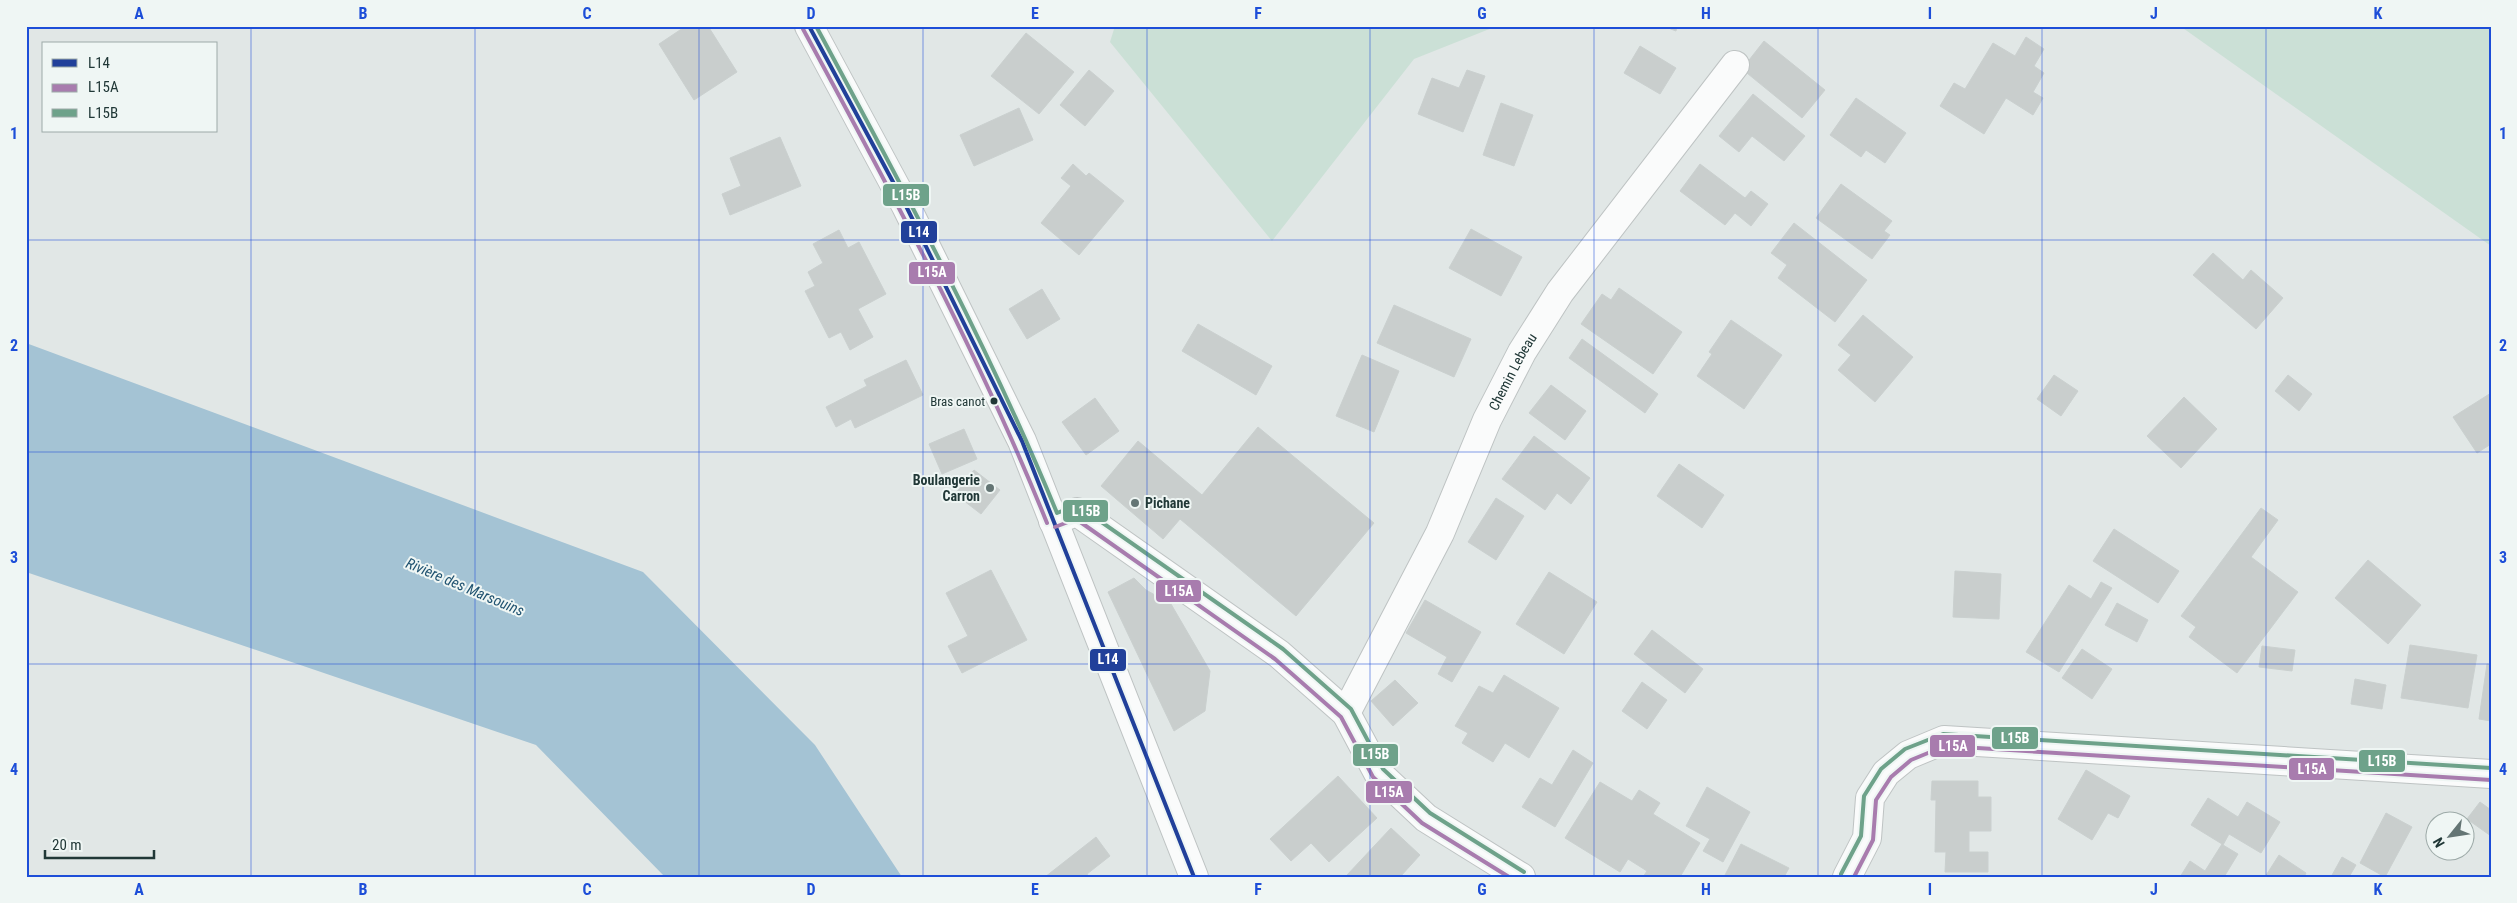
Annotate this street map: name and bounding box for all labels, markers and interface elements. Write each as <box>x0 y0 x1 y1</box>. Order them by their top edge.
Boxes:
text: A <box>134 4 144 23</box>
text: B <box>359 4 368 23</box>
text: C <box>582 4 592 23</box>
text: D <box>806 4 816 23</box>
text: E <box>1031 4 1039 23</box>
text: F <box>1254 4 1262 23</box>
text: G <box>1477 4 1487 23</box>
text: H <box>1701 4 1711 23</box>
text: I <box>1928 4 1932 23</box>
text: J <box>2150 4 2158 23</box>
text: K <box>2374 4 2383 23</box>
legend <box>42 42 218 132</box>
text: L14 <box>88 54 110 72</box>
text: L15A <box>88 78 119 96</box>
text: L15B <box>88 104 118 122</box>
text: 1 <box>10 124 18 143</box>
text: 1 <box>2499 124 2507 143</box>
line badge: L15B <box>882 183 930 207</box>
text: L15B <box>892 187 920 203</box>
line badge: L14 <box>900 220 938 244</box>
text: L14 <box>909 224 929 240</box>
line badge: L15A <box>908 261 956 285</box>
text: L15A <box>917 264 947 280</box>
street label: Chemin Lebeau <box>1485 330 1540 413</box>
text: 2 <box>10 336 18 355</box>
text: 2 <box>2499 336 2507 355</box>
place label: Bras canot <box>930 394 985 409</box>
marker: Bras canot <box>989 396 999 406</box>
place label: Boulangerie Carron <box>913 472 980 504</box>
marker: Boulangerie Carron <box>984 482 996 494</box>
place label: Pichane <box>1145 495 1190 511</box>
marker: Pichane <box>1129 497 1141 509</box>
line badge: L15B <box>1062 499 1109 523</box>
text: L15B <box>1072 503 1100 519</box>
text: 3 <box>10 548 18 567</box>
text: 3 <box>2499 548 2507 567</box>
water label: Rivière des Marsouins <box>403 554 527 620</box>
line badge: L15A <box>1155 579 1202 603</box>
text: L15A <box>1164 583 1194 599</box>
line badge: L14 <box>1089 648 1127 672</box>
text: L14 <box>1098 651 1118 667</box>
line badge: L15B <box>1991 726 2039 750</box>
text: L15B <box>2001 730 2029 746</box>
line badge: L15A <box>1929 734 1976 758</box>
text: L15A <box>1938 738 1968 754</box>
line badge: L15B <box>1352 743 1399 767</box>
text: L15B <box>1361 746 1389 762</box>
line badge: L15B <box>2358 749 2406 773</box>
text: L15B <box>2368 753 2396 769</box>
line badge: L15A <box>2288 757 2335 781</box>
text: 4 <box>10 760 18 779</box>
text: 4 <box>2499 760 2507 779</box>
text: L15A <box>2297 761 2327 777</box>
line badge: L15A <box>1365 780 1413 804</box>
text: L15A <box>1374 784 1404 800</box>
north arrow <box>2424 810 2474 860</box>
scale bar <box>45 828 154 860</box>
text: N <box>2430 835 2448 850</box>
text: 20 m <box>52 836 82 854</box>
text: A <box>134 880 144 899</box>
text: B <box>359 880 368 899</box>
text: C <box>582 880 592 899</box>
text: D <box>806 880 816 899</box>
text: E <box>1031 880 1039 899</box>
text: F <box>1254 880 1262 899</box>
text: G <box>1477 880 1487 899</box>
text: H <box>1701 880 1711 899</box>
text: I <box>1928 880 1932 899</box>
text: J <box>2150 880 2158 899</box>
text: K <box>2374 880 2383 899</box>

